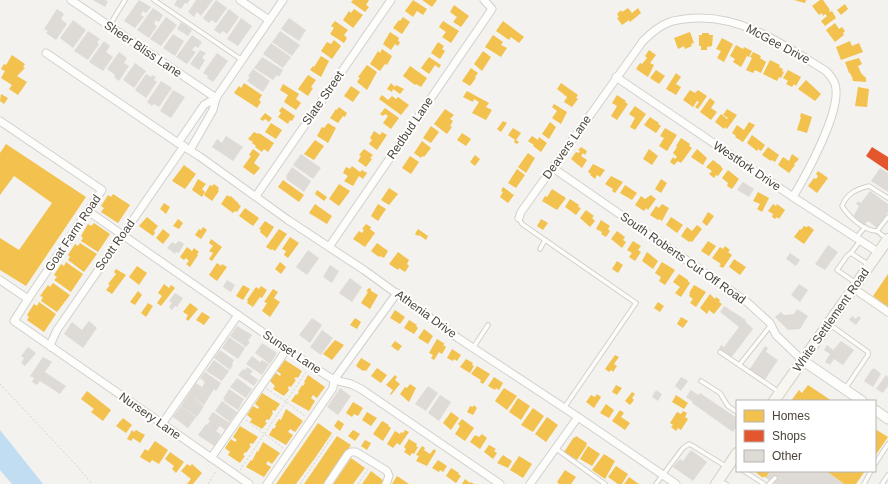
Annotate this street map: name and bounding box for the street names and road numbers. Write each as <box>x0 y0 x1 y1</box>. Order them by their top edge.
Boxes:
street label: Sheer Bliss Lane <box>101 18 185 80</box>
street label: McGee Drive <box>744 21 812 67</box>
street label: Slate Street <box>299 68 347 128</box>
street label: Redbud Lane <box>384 94 436 162</box>
street label: Deavers Lane <box>540 112 594 182</box>
street label: Westfork Drive <box>711 138 784 194</box>
street label: Goat Farm Road <box>42 192 104 274</box>
street label: South Roberts Cut Off Road <box>618 209 748 307</box>
street label: Scott Road <box>92 217 138 273</box>
street label: White Settlement Road <box>790 265 872 375</box>
street label: Athenia Drive <box>393 287 460 341</box>
street label: Sunset Lane <box>260 327 324 377</box>
street label: Nursery Lane <box>116 390 184 443</box>

